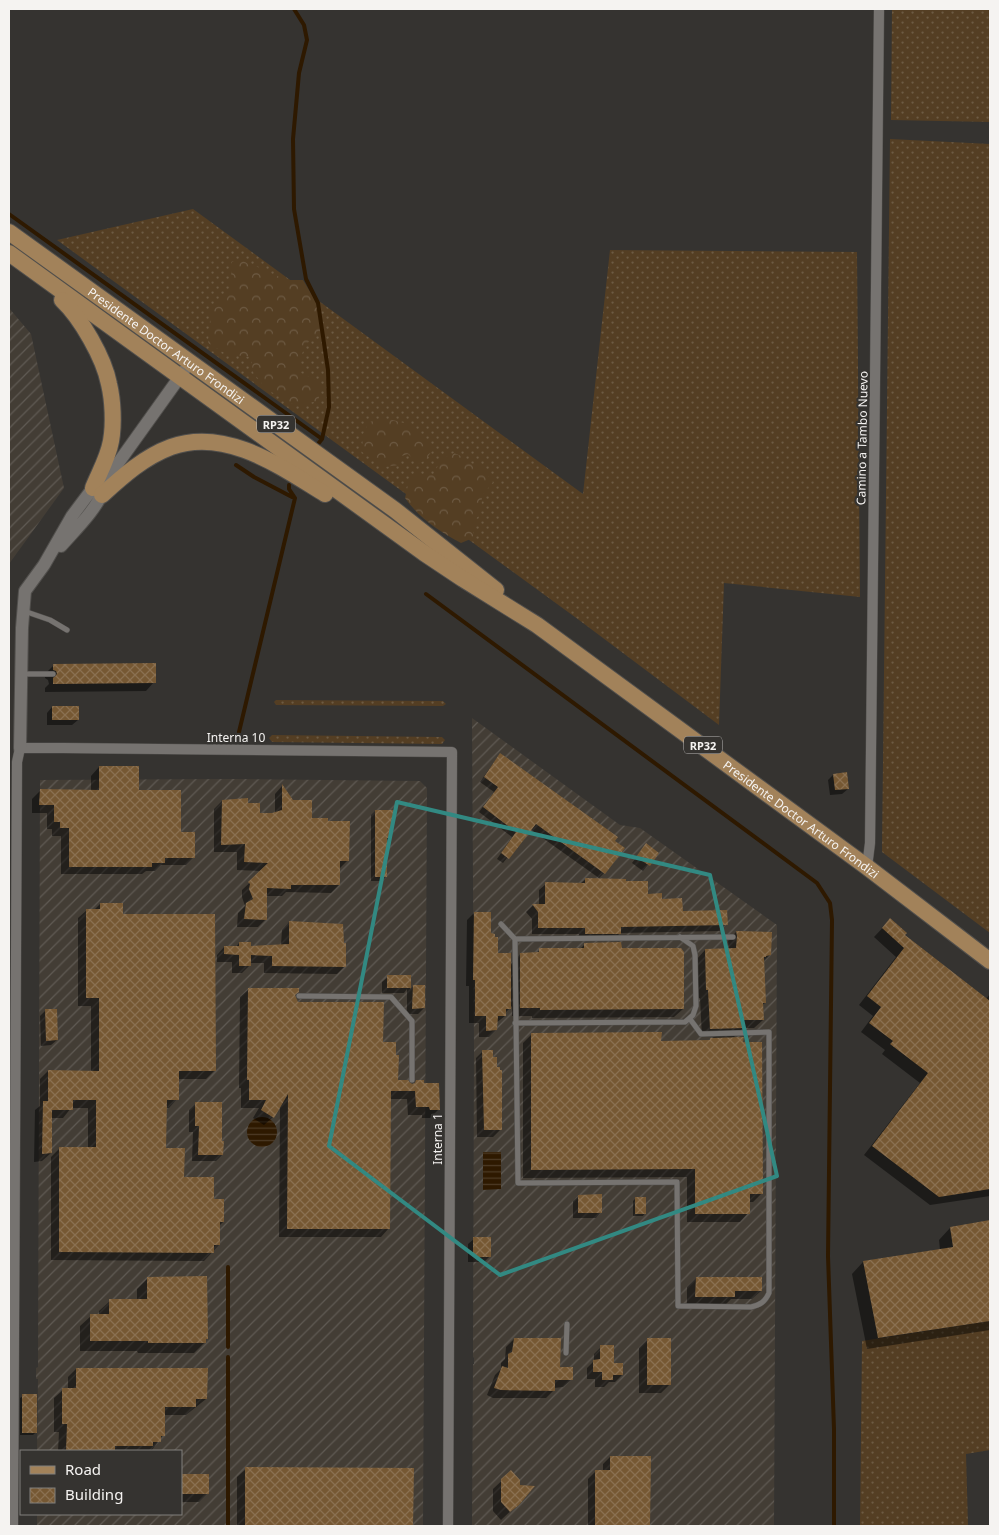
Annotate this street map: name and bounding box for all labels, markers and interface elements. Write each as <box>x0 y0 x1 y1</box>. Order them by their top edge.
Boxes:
street label: Presidente Doctor Arturo Frondizi <box>85 283 248 408</box>
street label: Camino a Tambo Nuevo <box>852 371 872 505</box>
road number: RP32 <box>257 416 295 432</box>
street label: Interna 10 <box>207 729 265 746</box>
road number: RP32 <box>684 736 722 754</box>
street label: Presidente Doctor Arturo Frondizi <box>720 756 883 882</box>
street label: Interna 1 <box>429 1113 446 1165</box>
legend <box>20 1450 182 1515</box>
text: Road <box>65 1459 101 1479</box>
text: Building <box>65 1484 123 1504</box>

